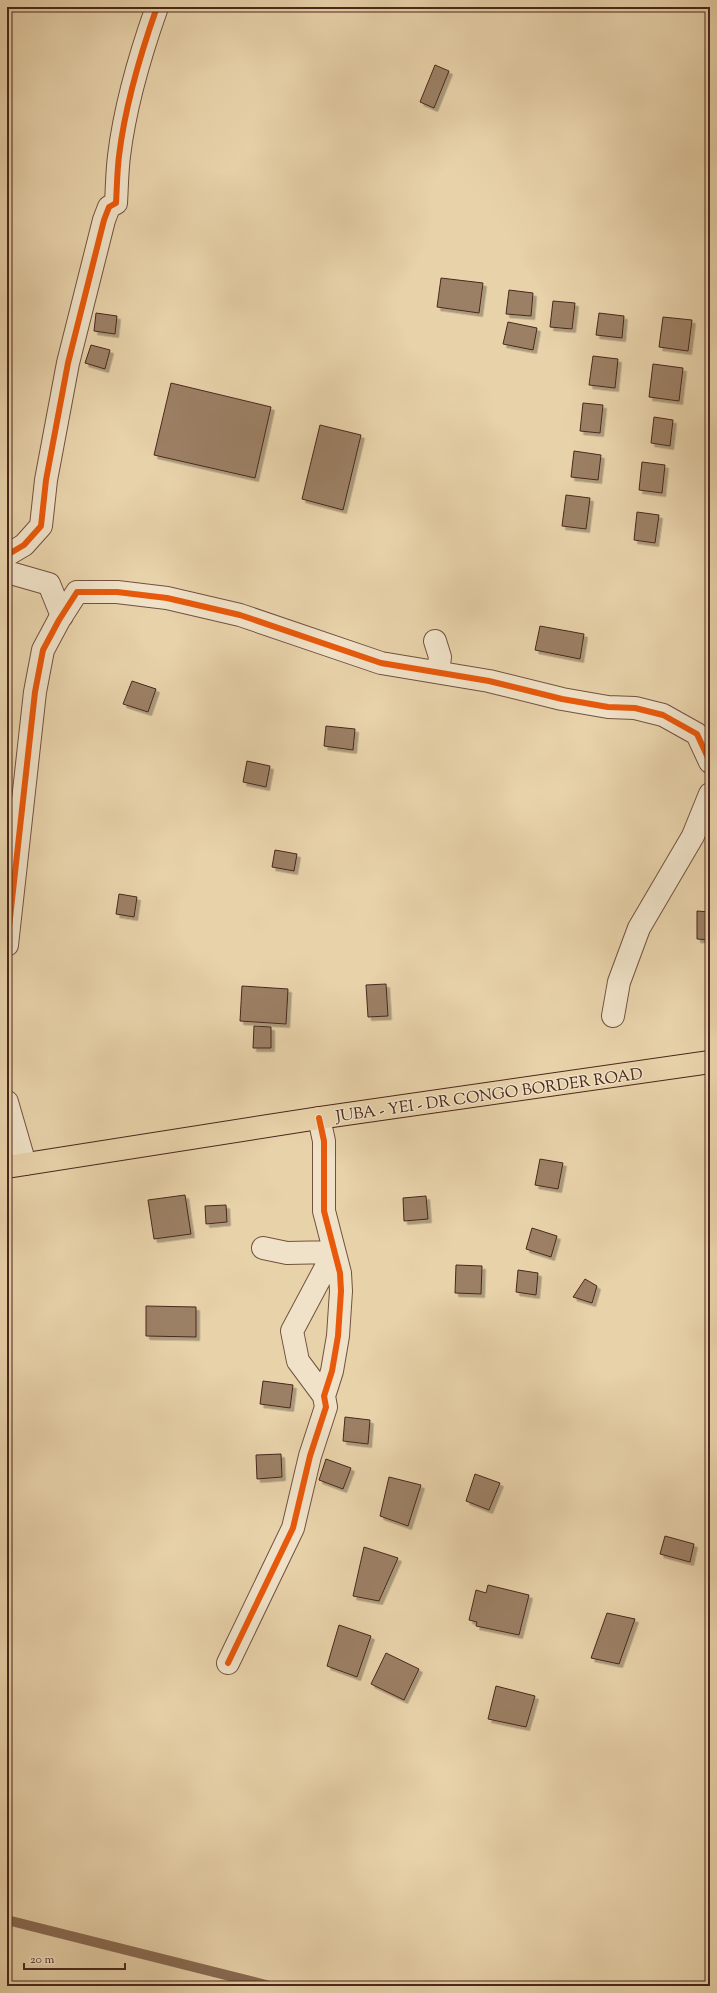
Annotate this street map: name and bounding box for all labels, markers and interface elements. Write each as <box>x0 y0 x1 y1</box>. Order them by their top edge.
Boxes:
street label: JUBA - YEI - DR CONGO BORDER ROAD <box>333 1064 644 1130</box>
scale bar <box>24 1945 125 1971</box>
text: 20 m <box>30 1951 55 1969</box>

